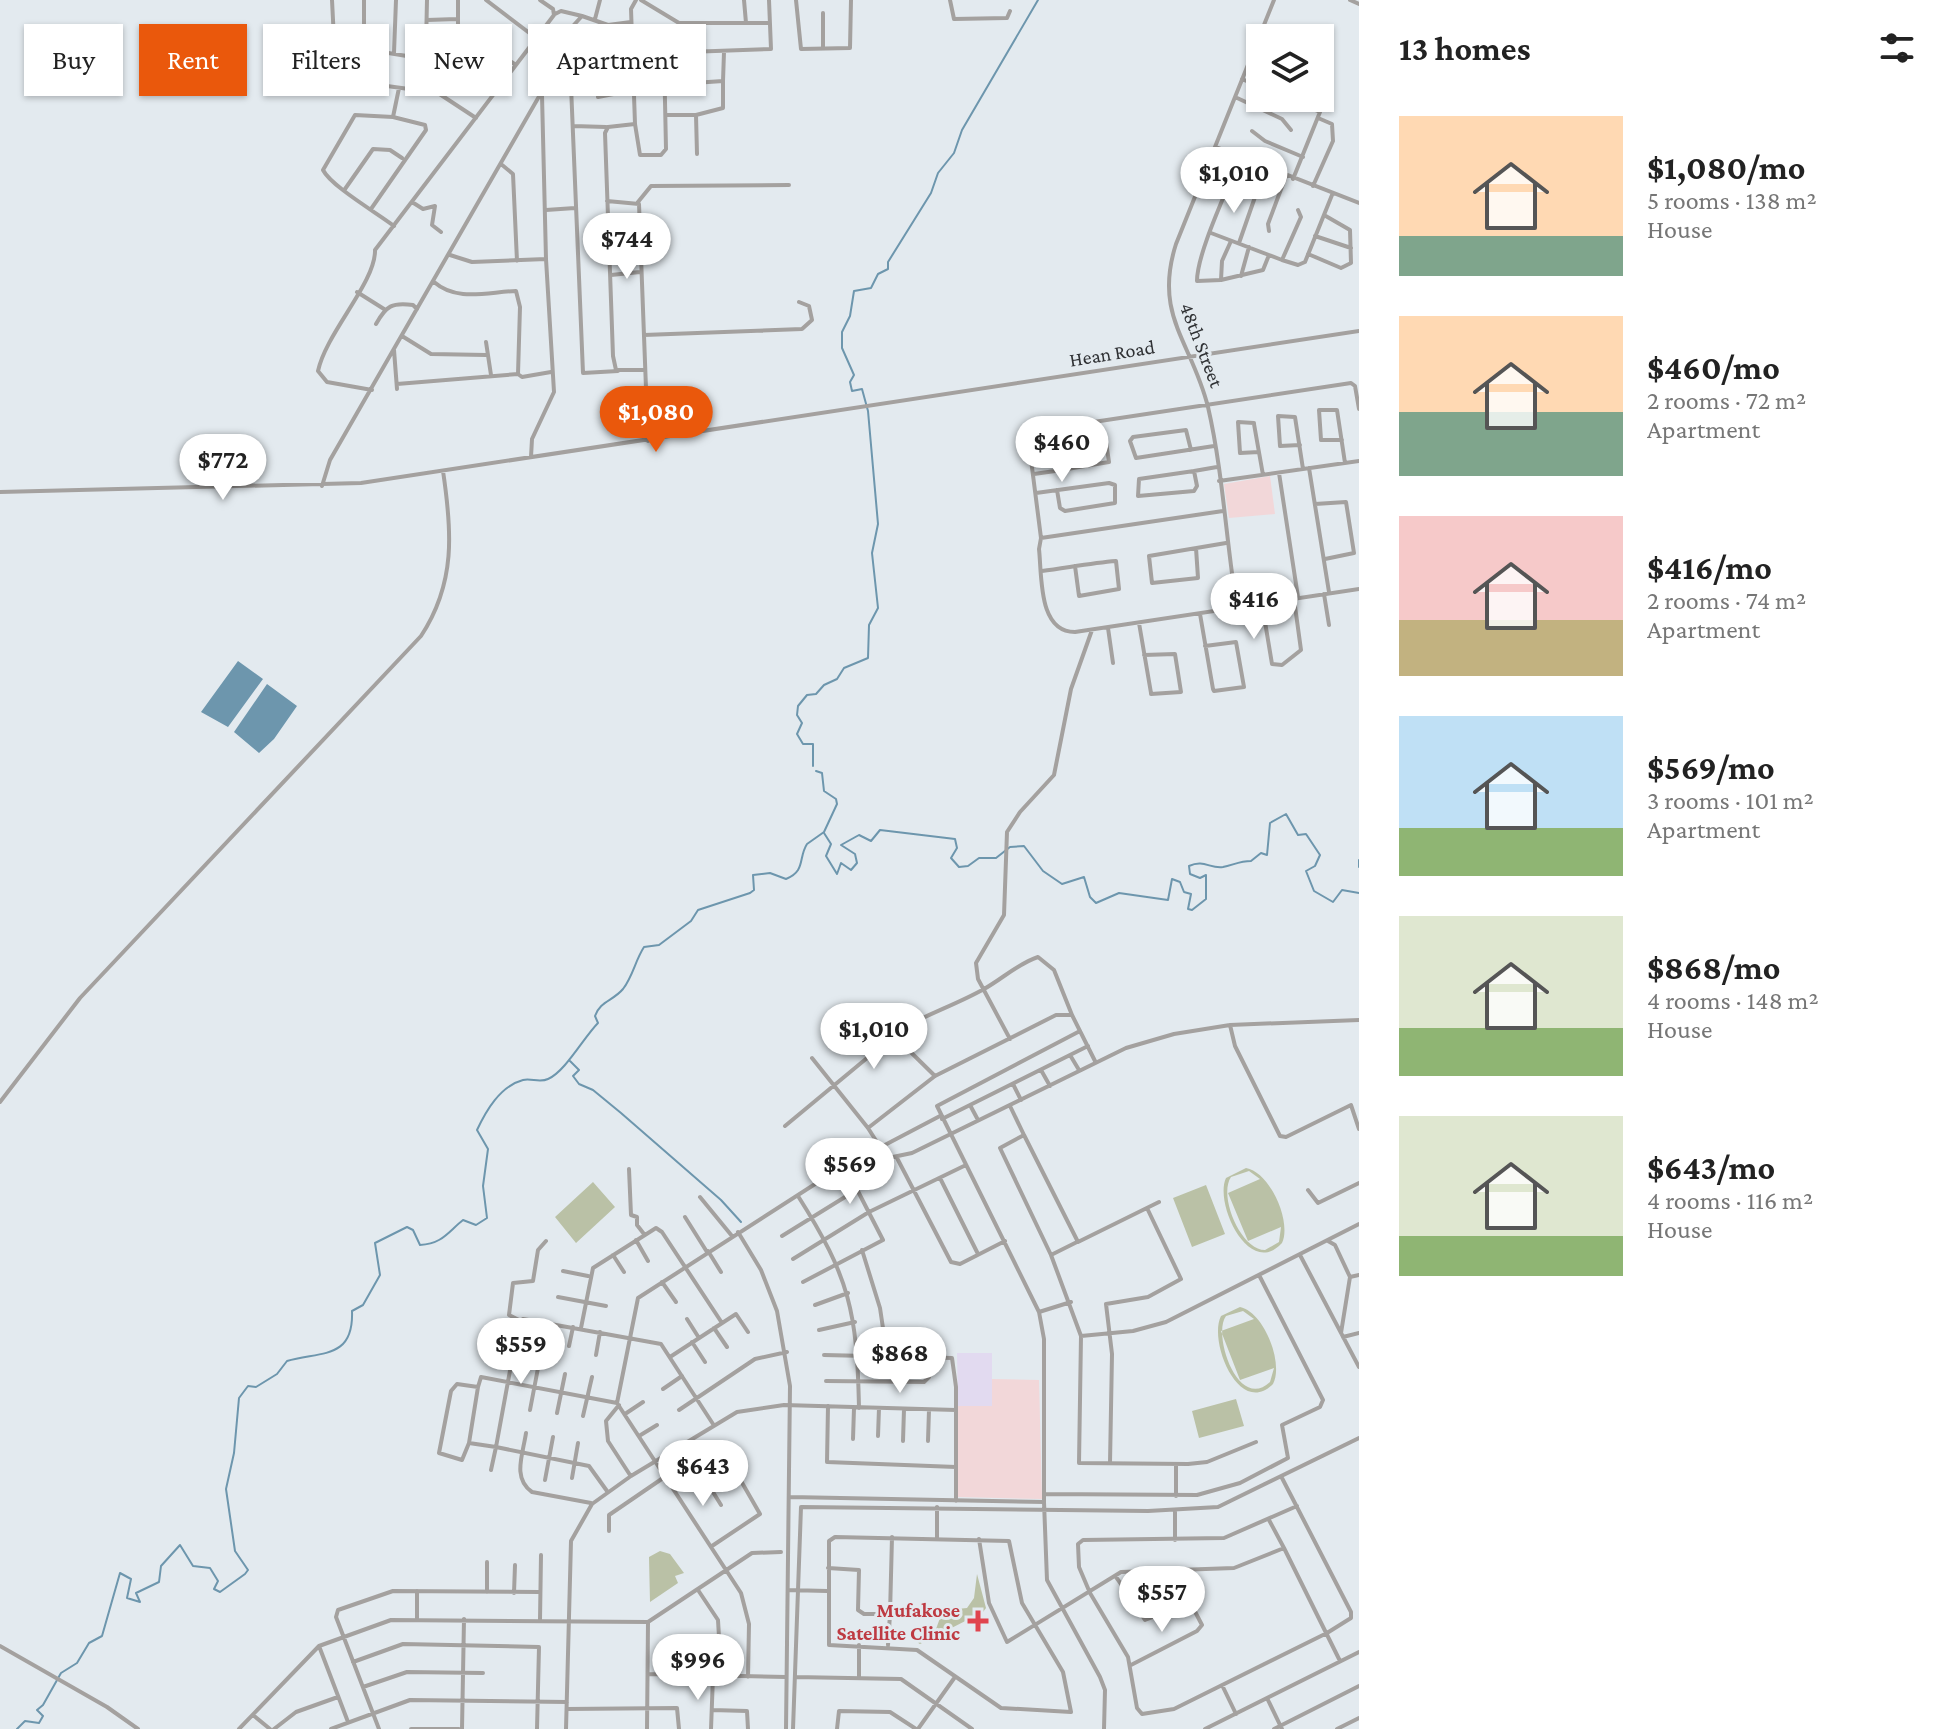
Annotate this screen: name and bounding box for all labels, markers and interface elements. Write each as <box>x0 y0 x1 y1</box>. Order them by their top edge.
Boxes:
chip: Buy <box>24 24 123 96</box>
chip: Rent <box>139 24 247 96</box>
chip: Filters <box>263 24 389 96</box>
chip: New <box>405 24 512 96</box>
chip: Apartment <box>528 24 706 96</box>
map controls <box>1246 24 1334 112</box>
button: layers <box>1246 24 1334 112</box>
icon: filters <box>1875 26 1919 70</box>
text: 13 homes <box>1399 30 1531 67</box>
pin: $1,010 <box>1169 147 1299 215</box>
icon: home <box>1463 148 1559 244</box>
text: $1,080/mo <box>1647 149 1805 186</box>
text: $1,010 <box>1198 158 1270 187</box>
text: 5 rooms · 138 m² <box>1647 186 1817 215</box>
pin: $744 <box>580 213 674 281</box>
text: House <box>1647 215 1712 244</box>
text: $744 <box>601 224 653 253</box>
street label: 48th Street <box>1176 300 1228 391</box>
street label: Hean Road <box>1068 335 1157 371</box>
icon: home <box>1463 348 1559 444</box>
text: $460/mo <box>1647 349 1780 386</box>
pin: $1,080 <box>591 386 721 454</box>
text: 2 rooms · 72 m² <box>1647 386 1806 415</box>
text: $1,080 <box>618 397 694 426</box>
text: Apartment <box>1647 415 1760 444</box>
pin: $460 <box>1015 416 1109 484</box>
text: $460 <box>1033 427 1091 456</box>
pin: $772 <box>176 434 270 502</box>
text: $772 <box>197 445 249 474</box>
icon: home <box>1463 548 1559 644</box>
text: $416/mo <box>1647 549 1772 586</box>
pin: $416 <box>1207 573 1301 641</box>
text: $416 <box>1229 584 1279 613</box>
text: 2 rooms · 74 m² <box>1647 586 1806 615</box>
text: Apartment <box>1647 615 1760 644</box>
icon: home <box>1463 748 1559 844</box>
text: $569/mo <box>1647 749 1775 786</box>
text: 3 rooms · 101 m² <box>1647 786 1814 815</box>
text: Apartment <box>1647 815 1760 844</box>
icon: home <box>1463 948 1559 1044</box>
text: $868/mo <box>1647 949 1780 986</box>
text: 4 rooms · 148 m² <box>1647 986 1819 1015</box>
pin: $1,010 <box>809 1003 939 1071</box>
text: $1,010 <box>838 1014 910 1043</box>
text: House <box>1647 1015 1712 1044</box>
pin: $569 <box>803 1138 897 1206</box>
icon: home <box>1463 1148 1559 1244</box>
text: $569 <box>823 1149 877 1178</box>
text: $643/mo <box>1647 1149 1775 1186</box>
text: 4 rooms · 116 m² <box>1647 1186 1813 1215</box>
text: House <box>1647 1215 1712 1244</box>
pin: $559 <box>474 1318 568 1386</box>
pin: $868 <box>853 1327 947 1395</box>
text: $559 <box>495 1329 547 1358</box>
text: $868 <box>871 1338 929 1367</box>
pin: $643 <box>656 1440 750 1508</box>
text: $643 <box>676 1451 730 1480</box>
pin: $557 <box>1115 1566 1209 1634</box>
text: $557 <box>1137 1577 1187 1606</box>
place label: Mufakose Satellite Clinic <box>836 1599 960 1644</box>
marker: Mufakose Satellite Clinic <box>967 1610 989 1632</box>
pin: $996 <box>651 1634 745 1702</box>
text: $996 <box>670 1645 726 1674</box>

